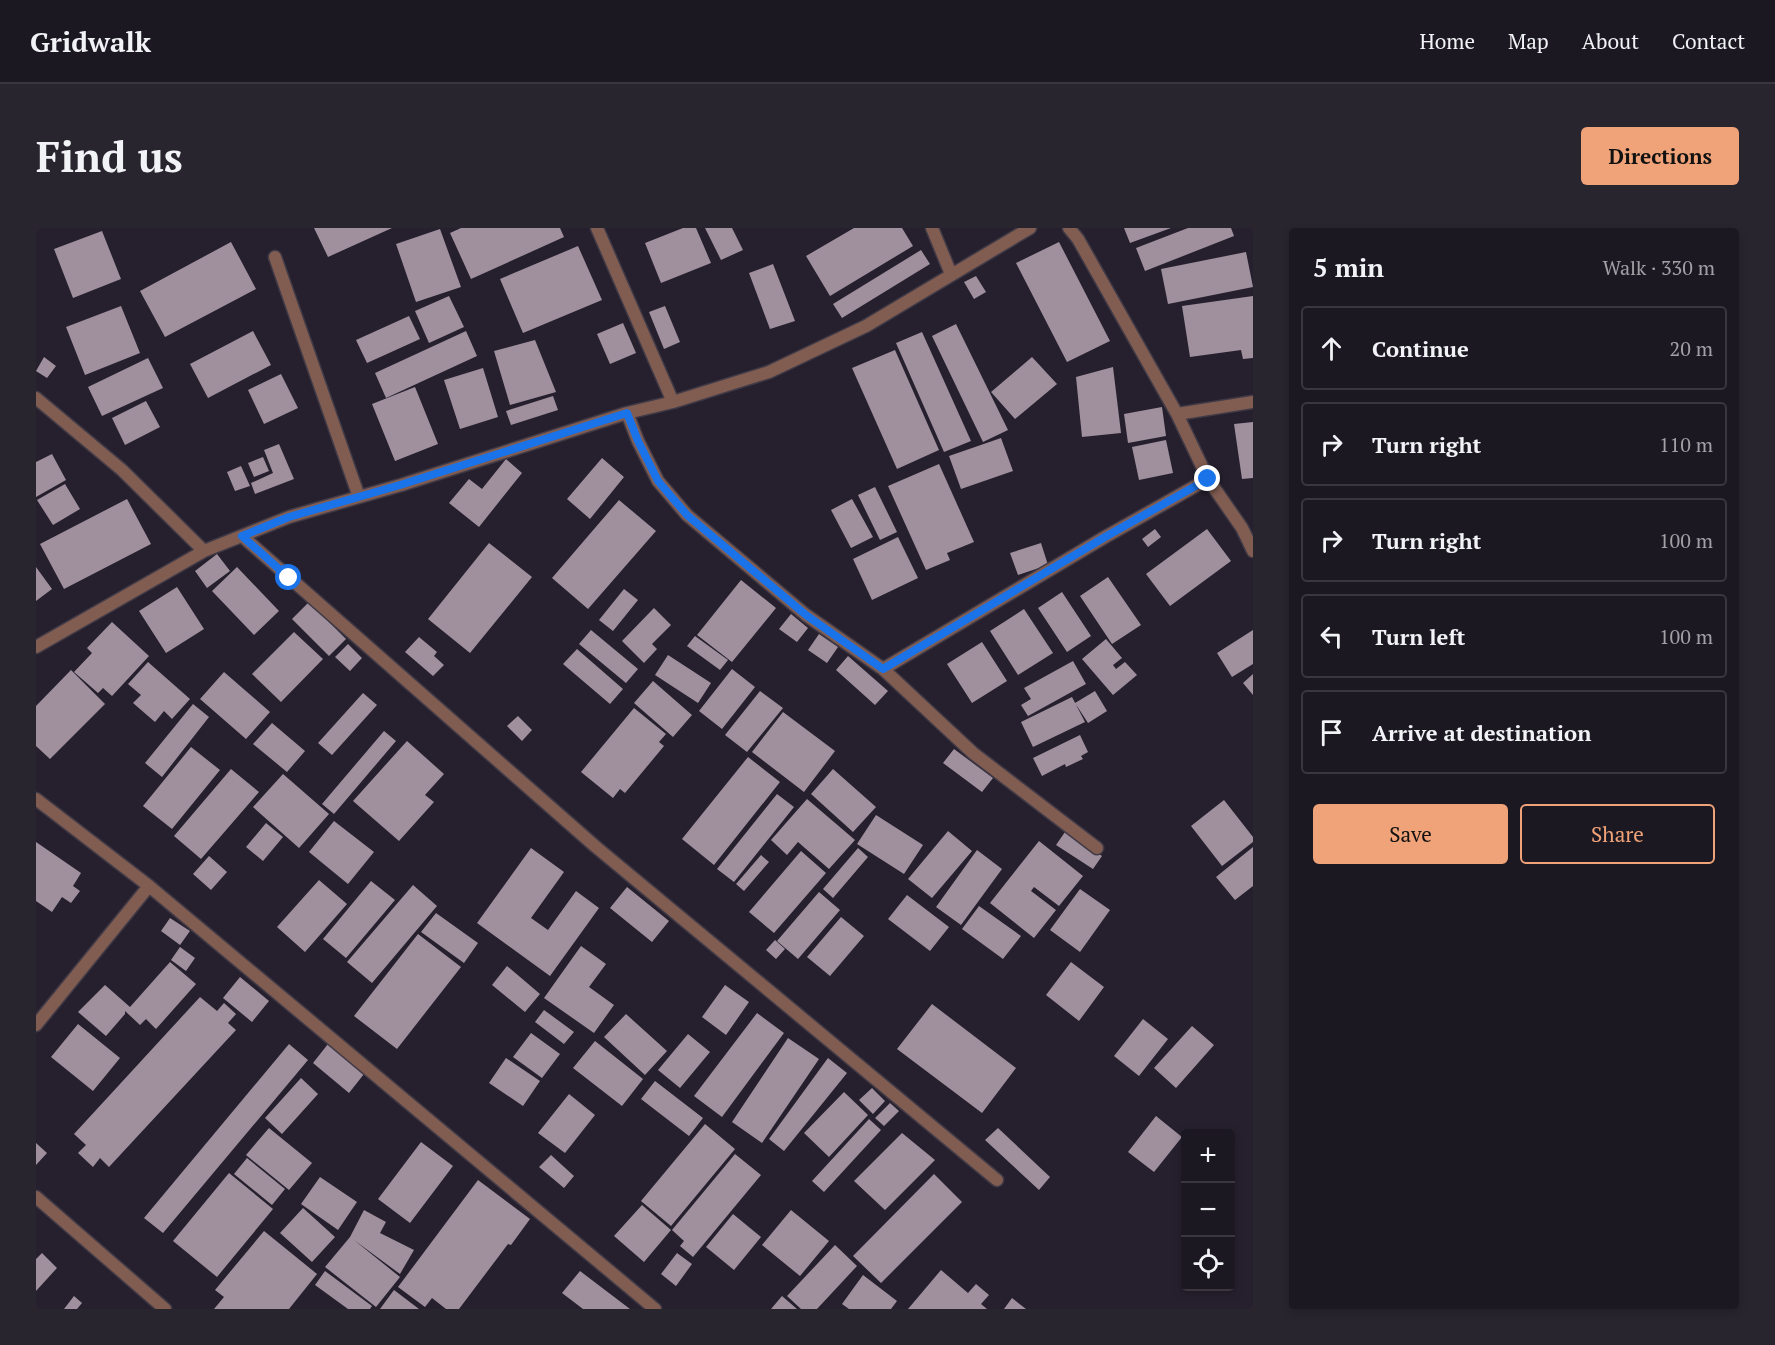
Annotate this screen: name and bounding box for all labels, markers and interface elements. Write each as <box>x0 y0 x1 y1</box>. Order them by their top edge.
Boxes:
text: Gridwalk <box>30 23 151 60</box>
text: Home <box>1419 27 1475 55</box>
text: Map <box>1508 27 1549 55</box>
text: About <box>1582 27 1639 55</box>
text: Contact <box>1672 27 1745 55</box>
button: Directions <box>1581 127 1739 185</box>
text: Find us <box>36 128 183 184</box>
text: 5 min <box>1313 250 1384 284</box>
text: Walk · 330 m <box>1603 254 1715 281</box>
icon: ahead <box>1315 332 1348 365</box>
text: Continue <box>1372 334 1469 363</box>
text: 20 m <box>1670 335 1713 362</box>
icon: right <box>1315 428 1348 461</box>
text: Turn right <box>1372 430 1481 459</box>
text: 110 m <box>1659 431 1713 458</box>
route end <box>1194 465 1220 491</box>
icon: right <box>1315 524 1348 557</box>
text: Turn right <box>1372 526 1481 555</box>
text: 100 m <box>1659 527 1713 554</box>
route start <box>275 564 301 590</box>
icon: left <box>1315 620 1348 653</box>
text: Turn left <box>1372 622 1465 651</box>
text: 100 m <box>1659 623 1713 650</box>
icon: arrive <box>1315 716 1348 749</box>
text: Arrive at destination <box>1372 718 1591 747</box>
button: Save <box>1313 804 1508 864</box>
button: Share <box>1520 804 1715 864</box>
map controls <box>1181 1129 1235 1291</box>
button: + <box>1181 1129 1235 1183</box>
button: − <box>1181 1183 1235 1237</box>
button: locate <box>1181 1237 1235 1291</box>

